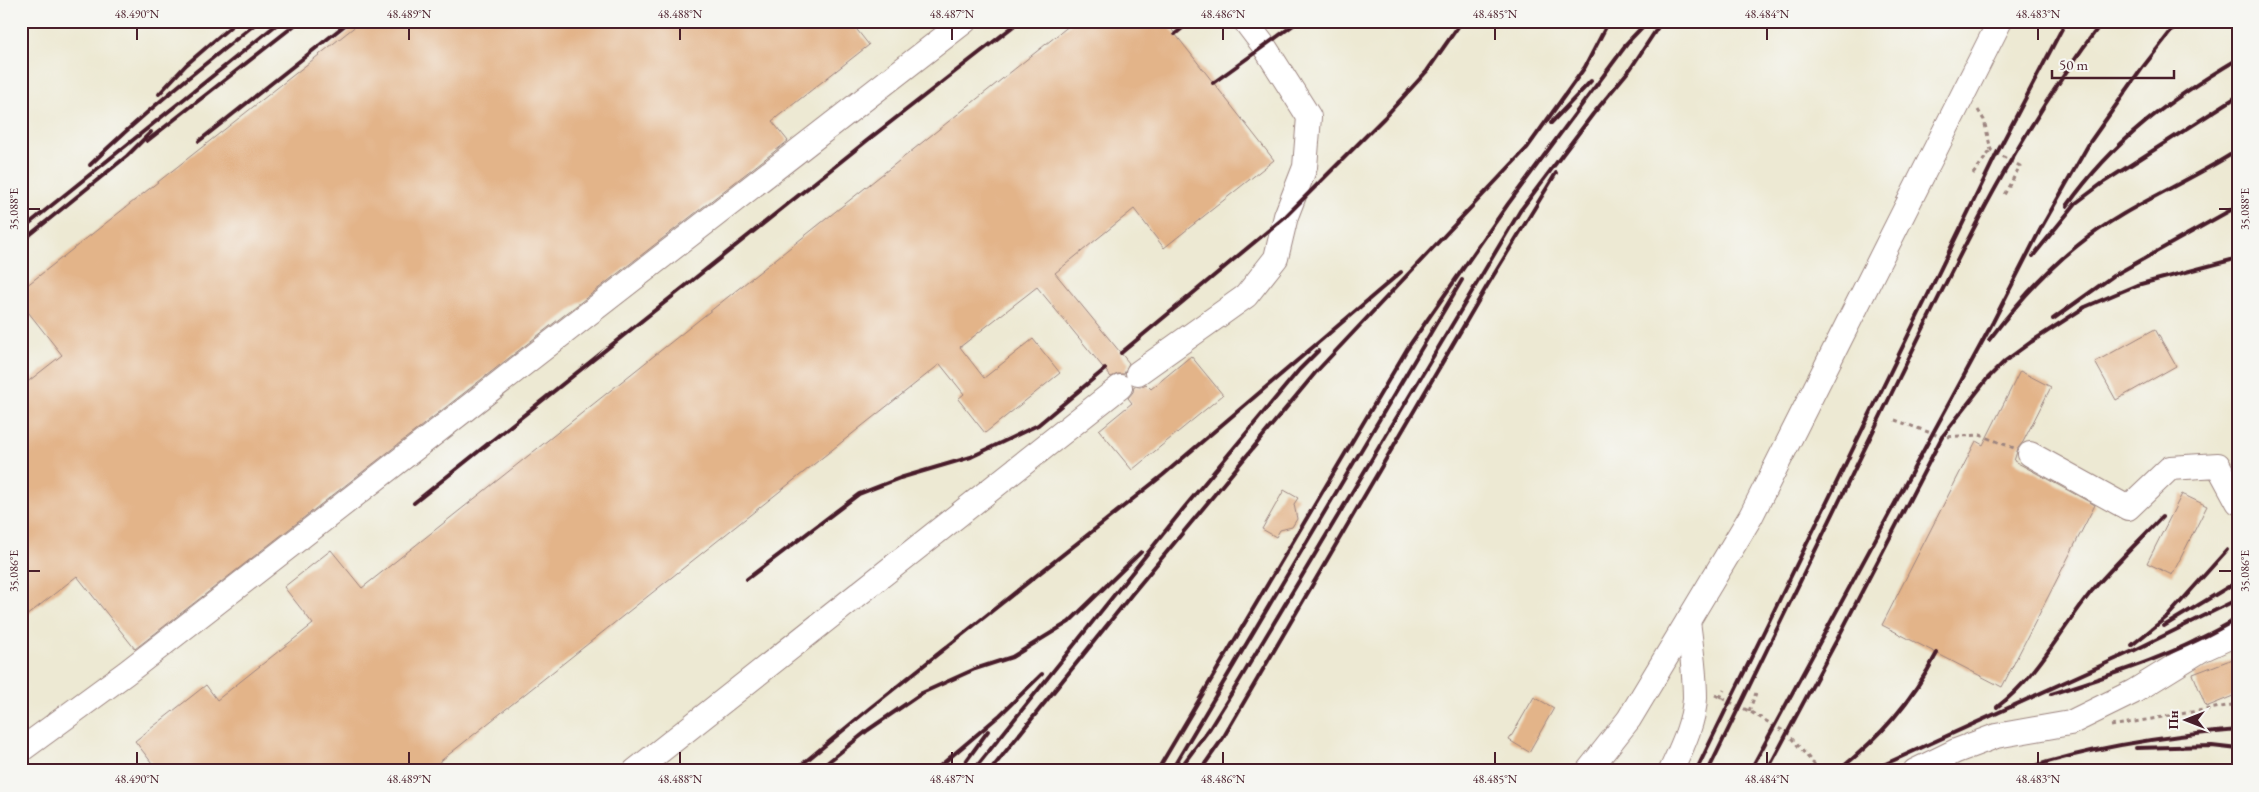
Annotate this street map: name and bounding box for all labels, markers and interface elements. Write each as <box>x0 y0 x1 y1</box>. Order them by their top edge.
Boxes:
text: 48.490°N <box>115 6 160 22</box>
text: 48.489°N <box>387 6 432 22</box>
text: 48.488°N <box>658 6 703 22</box>
text: 48.487°N <box>930 6 975 22</box>
text: 48.486°N <box>1201 6 1246 22</box>
text: 48.485°N <box>1473 6 1518 22</box>
text: 48.484°N <box>1745 6 1790 22</box>
text: 48.483°N <box>2016 6 2061 22</box>
scale bar <box>2052 48 2174 80</box>
text: 50 m <box>2059 55 2088 74</box>
text: 35.088°E <box>6 188 22 230</box>
text: 35.088°E <box>2237 188 2253 230</box>
text: 35.086°E <box>6 550 22 592</box>
text: 35.086°E <box>2237 550 2253 592</box>
north arrow <box>2162 694 2212 744</box>
text: Пн <box>2164 710 2182 730</box>
text: 48.490°N <box>115 771 160 787</box>
text: 48.489°N <box>387 771 432 787</box>
text: 48.488°N <box>658 771 703 787</box>
text: 48.487°N <box>930 771 975 787</box>
text: 48.486°N <box>1201 771 1246 787</box>
text: 48.485°N <box>1473 771 1518 787</box>
text: 48.484°N <box>1745 771 1790 787</box>
text: 48.483°N <box>2016 771 2061 787</box>

